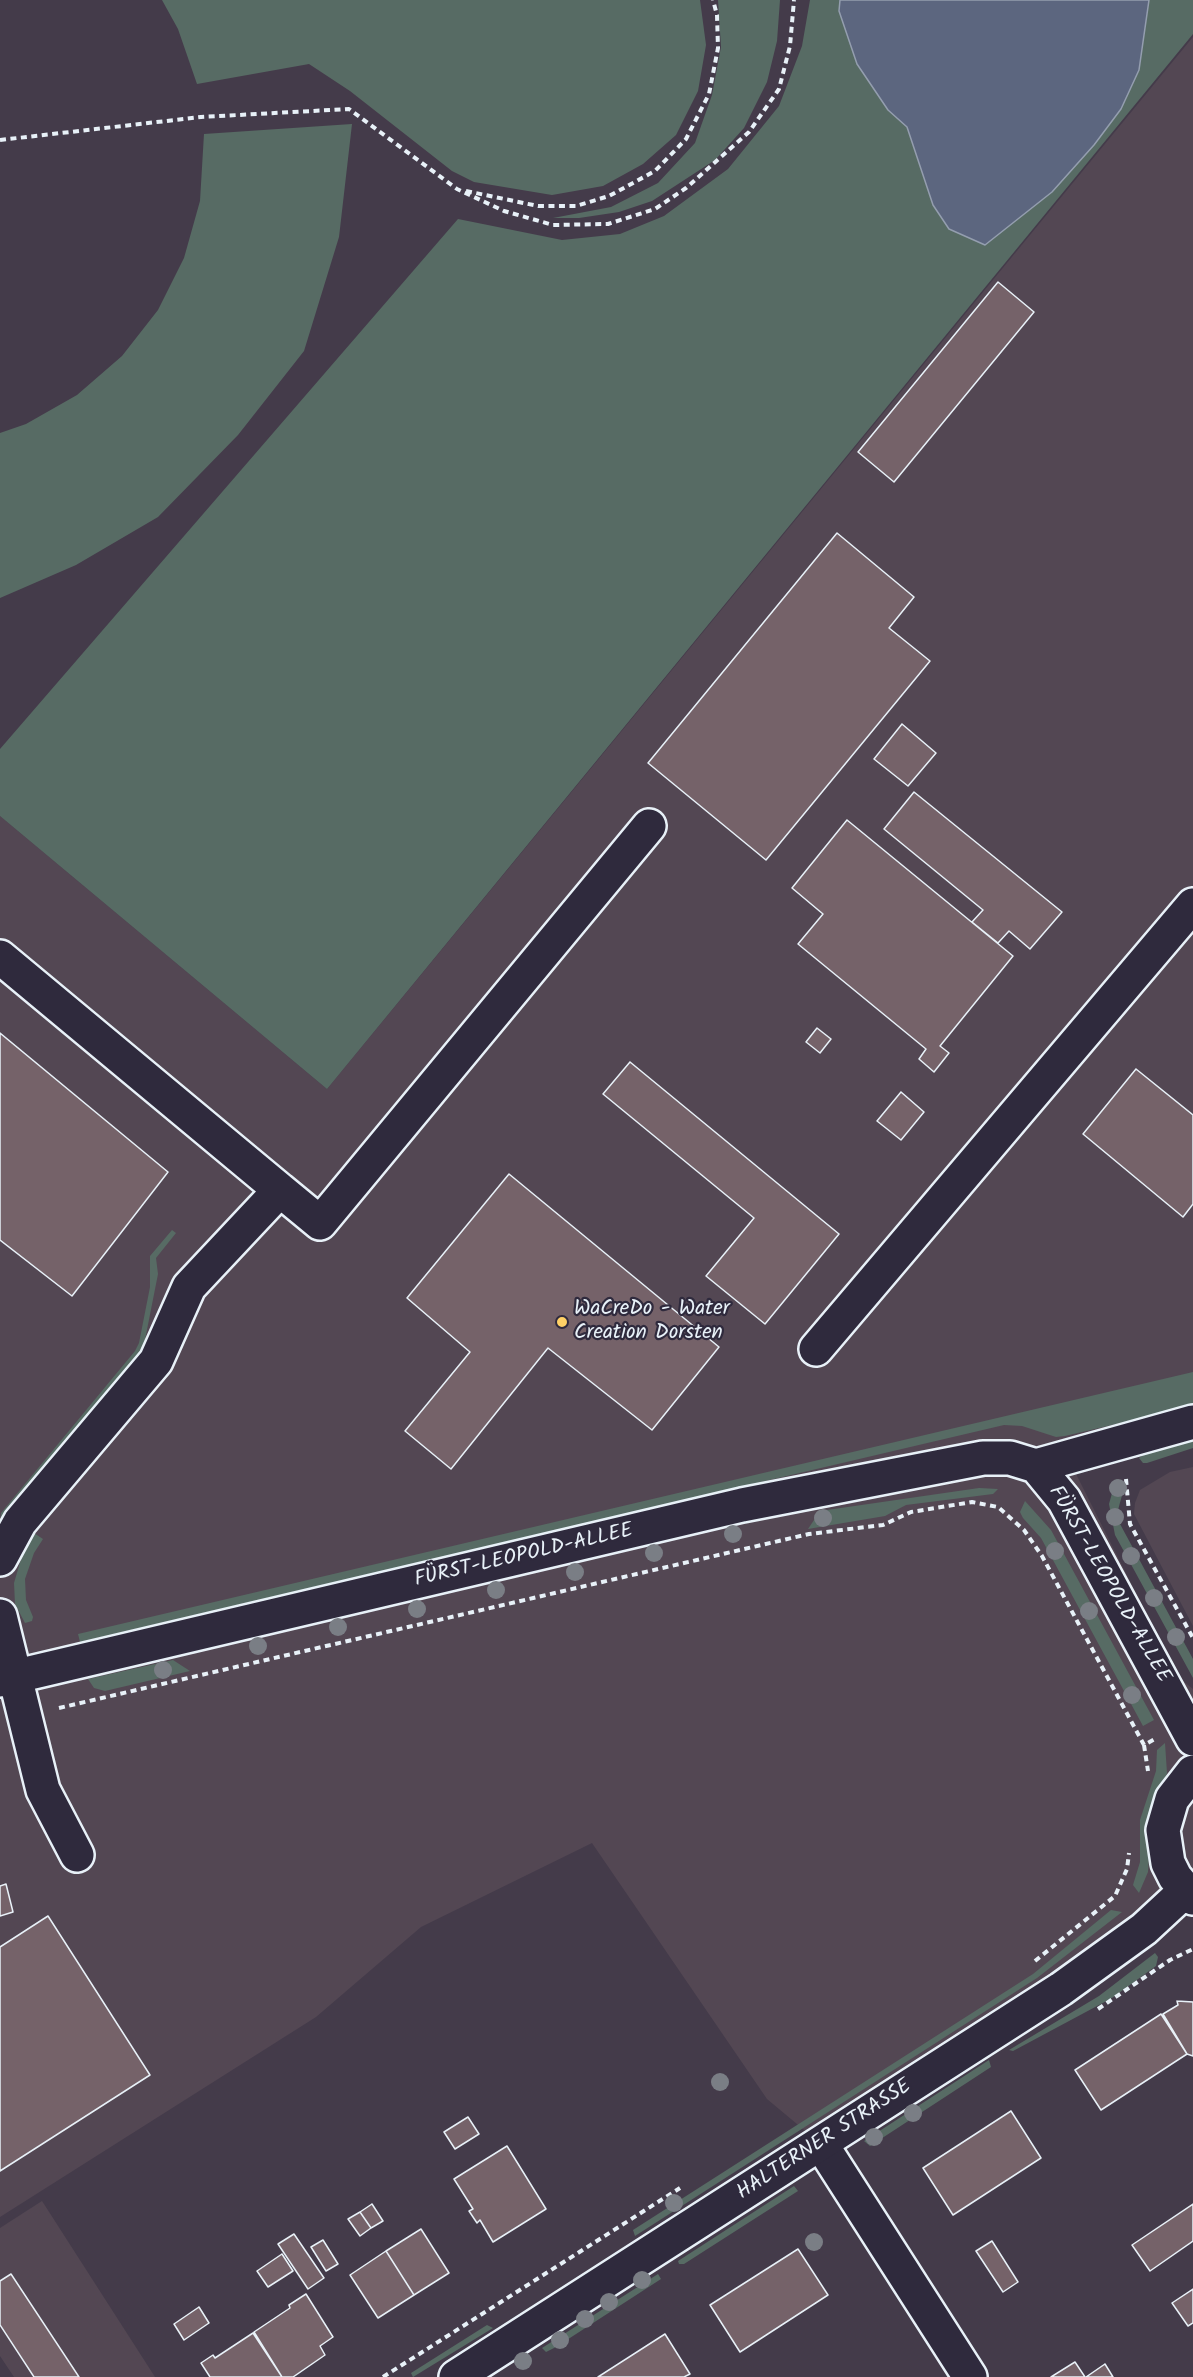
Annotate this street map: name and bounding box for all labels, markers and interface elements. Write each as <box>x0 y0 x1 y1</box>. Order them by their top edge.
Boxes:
place label: WaCreDo - Water Creation Dorsten <box>574 1297 730 1347</box>
marker: WaCreDo - Water Creation Dorsten <box>555 1315 569 1329</box>
street label: FÜRST-LEOPOLD-ALLEE <box>1041 1482 1175 1688</box>
street label: FÜRST-LEOPOLD-ALLEE <box>412 1520 636 1594</box>
street label: HALTERNER STRASSE <box>733 2075 917 2207</box>

